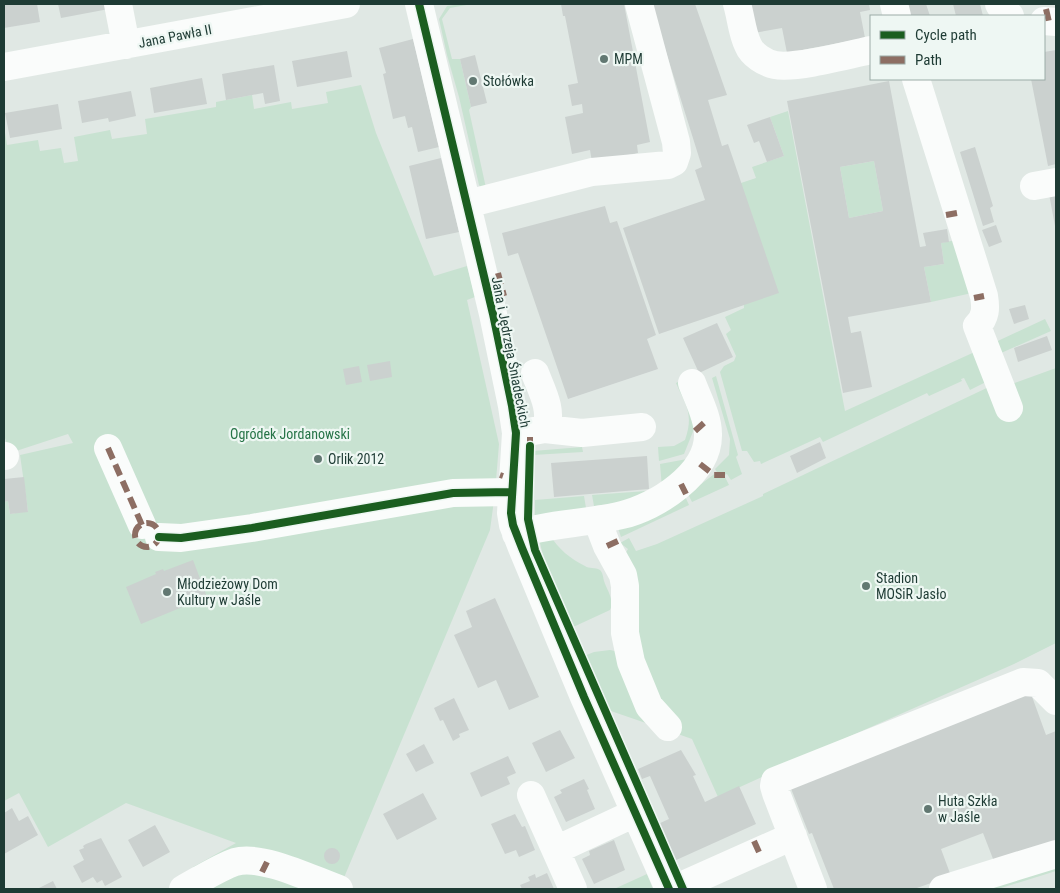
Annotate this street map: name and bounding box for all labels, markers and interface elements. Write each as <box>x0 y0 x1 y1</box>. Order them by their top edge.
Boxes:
legend <box>870 15 1045 80</box>
street label: Jana Pawła II <box>137 21 213 51</box>
text: Cycle path <box>915 26 977 44</box>
place label: MPM <box>614 51 643 67</box>
text: Path <box>915 51 942 69</box>
marker: MPM <box>598 53 610 65</box>
place label: Stołówka <box>483 73 534 89</box>
marker: Stołówka <box>467 75 479 87</box>
street label: Jana i Jędrzeja Śniadeckich <box>489 275 534 429</box>
park label: Ogródek Jordanowski <box>230 426 350 442</box>
place label: Orlik 2012 <box>328 451 384 467</box>
marker: Orlik 2012 <box>312 453 324 465</box>
place label: Stadion MOSiR Jasło <box>876 570 947 602</box>
place label: Młodzieżowy Dom Kultury w Jaśle <box>177 576 278 608</box>
marker: Stadion MOSiR Jasło <box>860 580 872 592</box>
marker: Młodzieżowy Dom Kultury w Jaśle <box>161 586 173 598</box>
place label: Huta Szkła w Jaśle <box>938 793 997 825</box>
marker: Huta Szkła w Jaśle <box>922 803 934 815</box>

